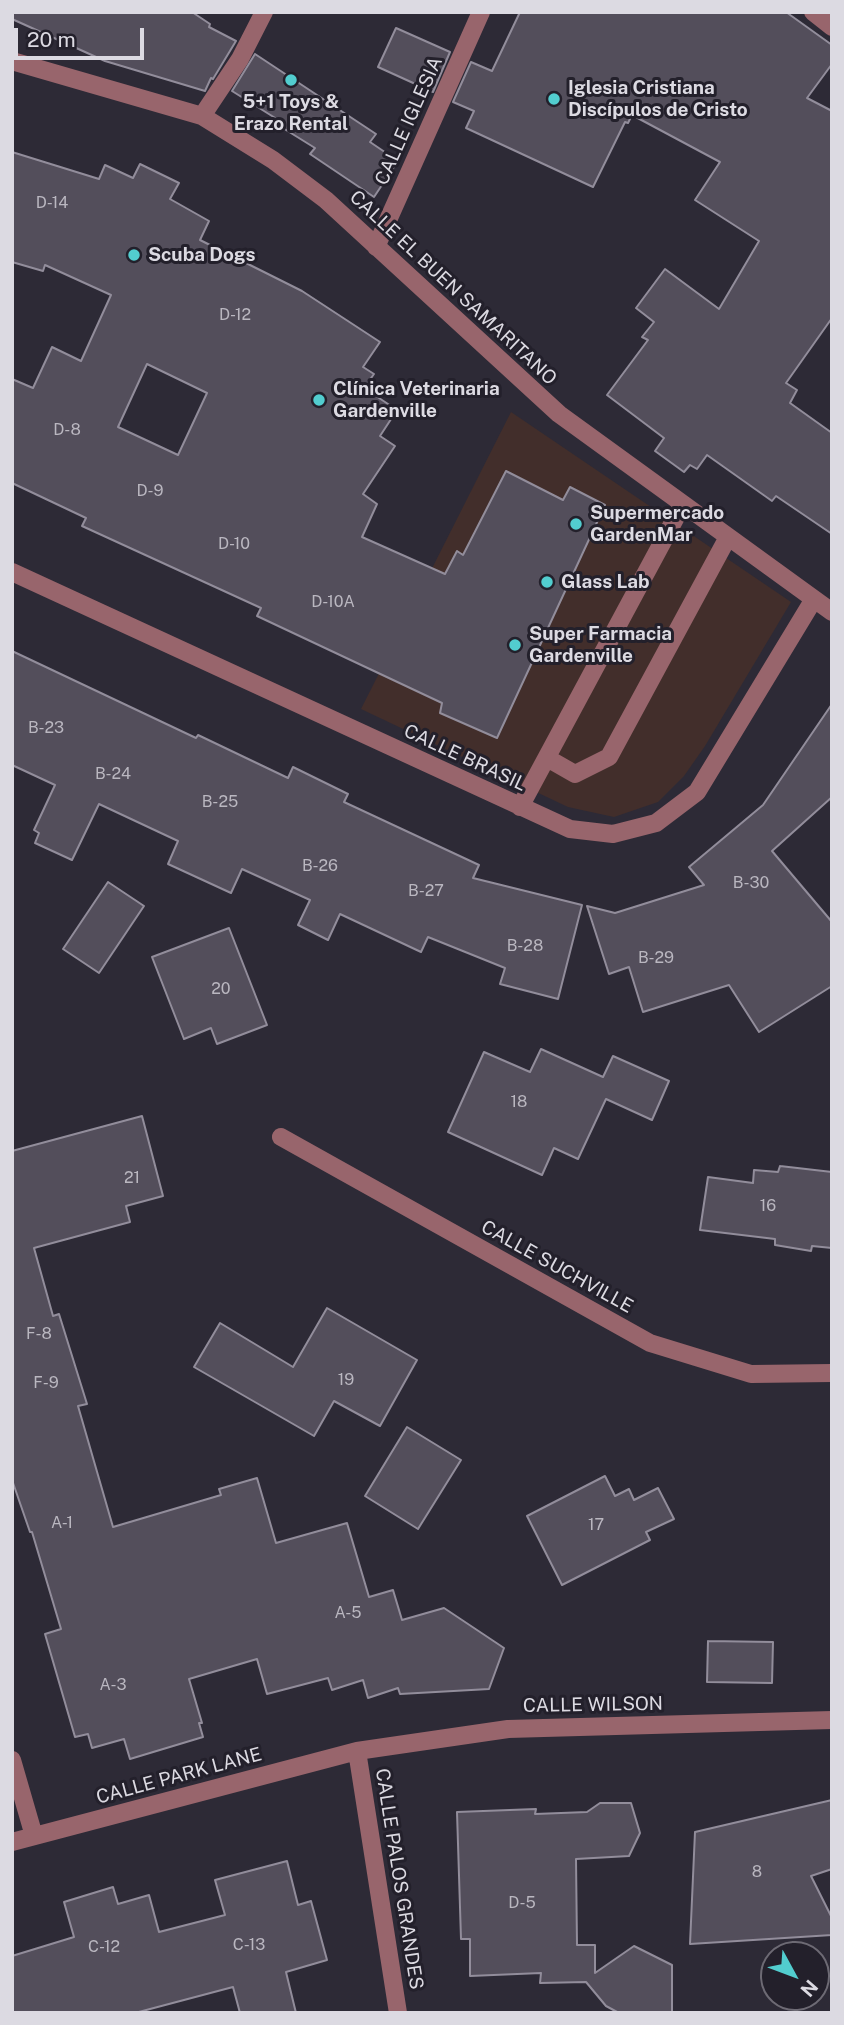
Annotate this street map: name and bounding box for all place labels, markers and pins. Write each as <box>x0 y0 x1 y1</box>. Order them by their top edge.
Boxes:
marker: 5+1 Toys & Erazo Rental <box>283 72 299 88</box>
place label: Iglesia Cristiana Discípulos de Cristo <box>568 77 748 121</box>
place label: 5+1 Toys & Erazo Rental <box>234 91 348 135</box>
marker: Iglesia Cristiana Discípulos de Cristo <box>546 91 562 107</box>
place label: Scuba Dogs <box>148 244 256 266</box>
marker: Scuba Dogs <box>126 247 142 263</box>
place label: Clínica Veterinaria Gardenville <box>333 378 500 422</box>
marker: Clínica Veterinaria Gardenville <box>311 392 327 408</box>
place label: Supermercado GardenMar <box>590 502 724 546</box>
marker: Supermercado GardenMar <box>568 516 584 532</box>
place label: Glass Lab <box>561 571 650 593</box>
marker: Glass Lab <box>539 574 555 590</box>
place label: Super Farmacia Gardenville <box>529 623 672 667</box>
marker: Super Farmacia Gardenville <box>507 637 523 653</box>

